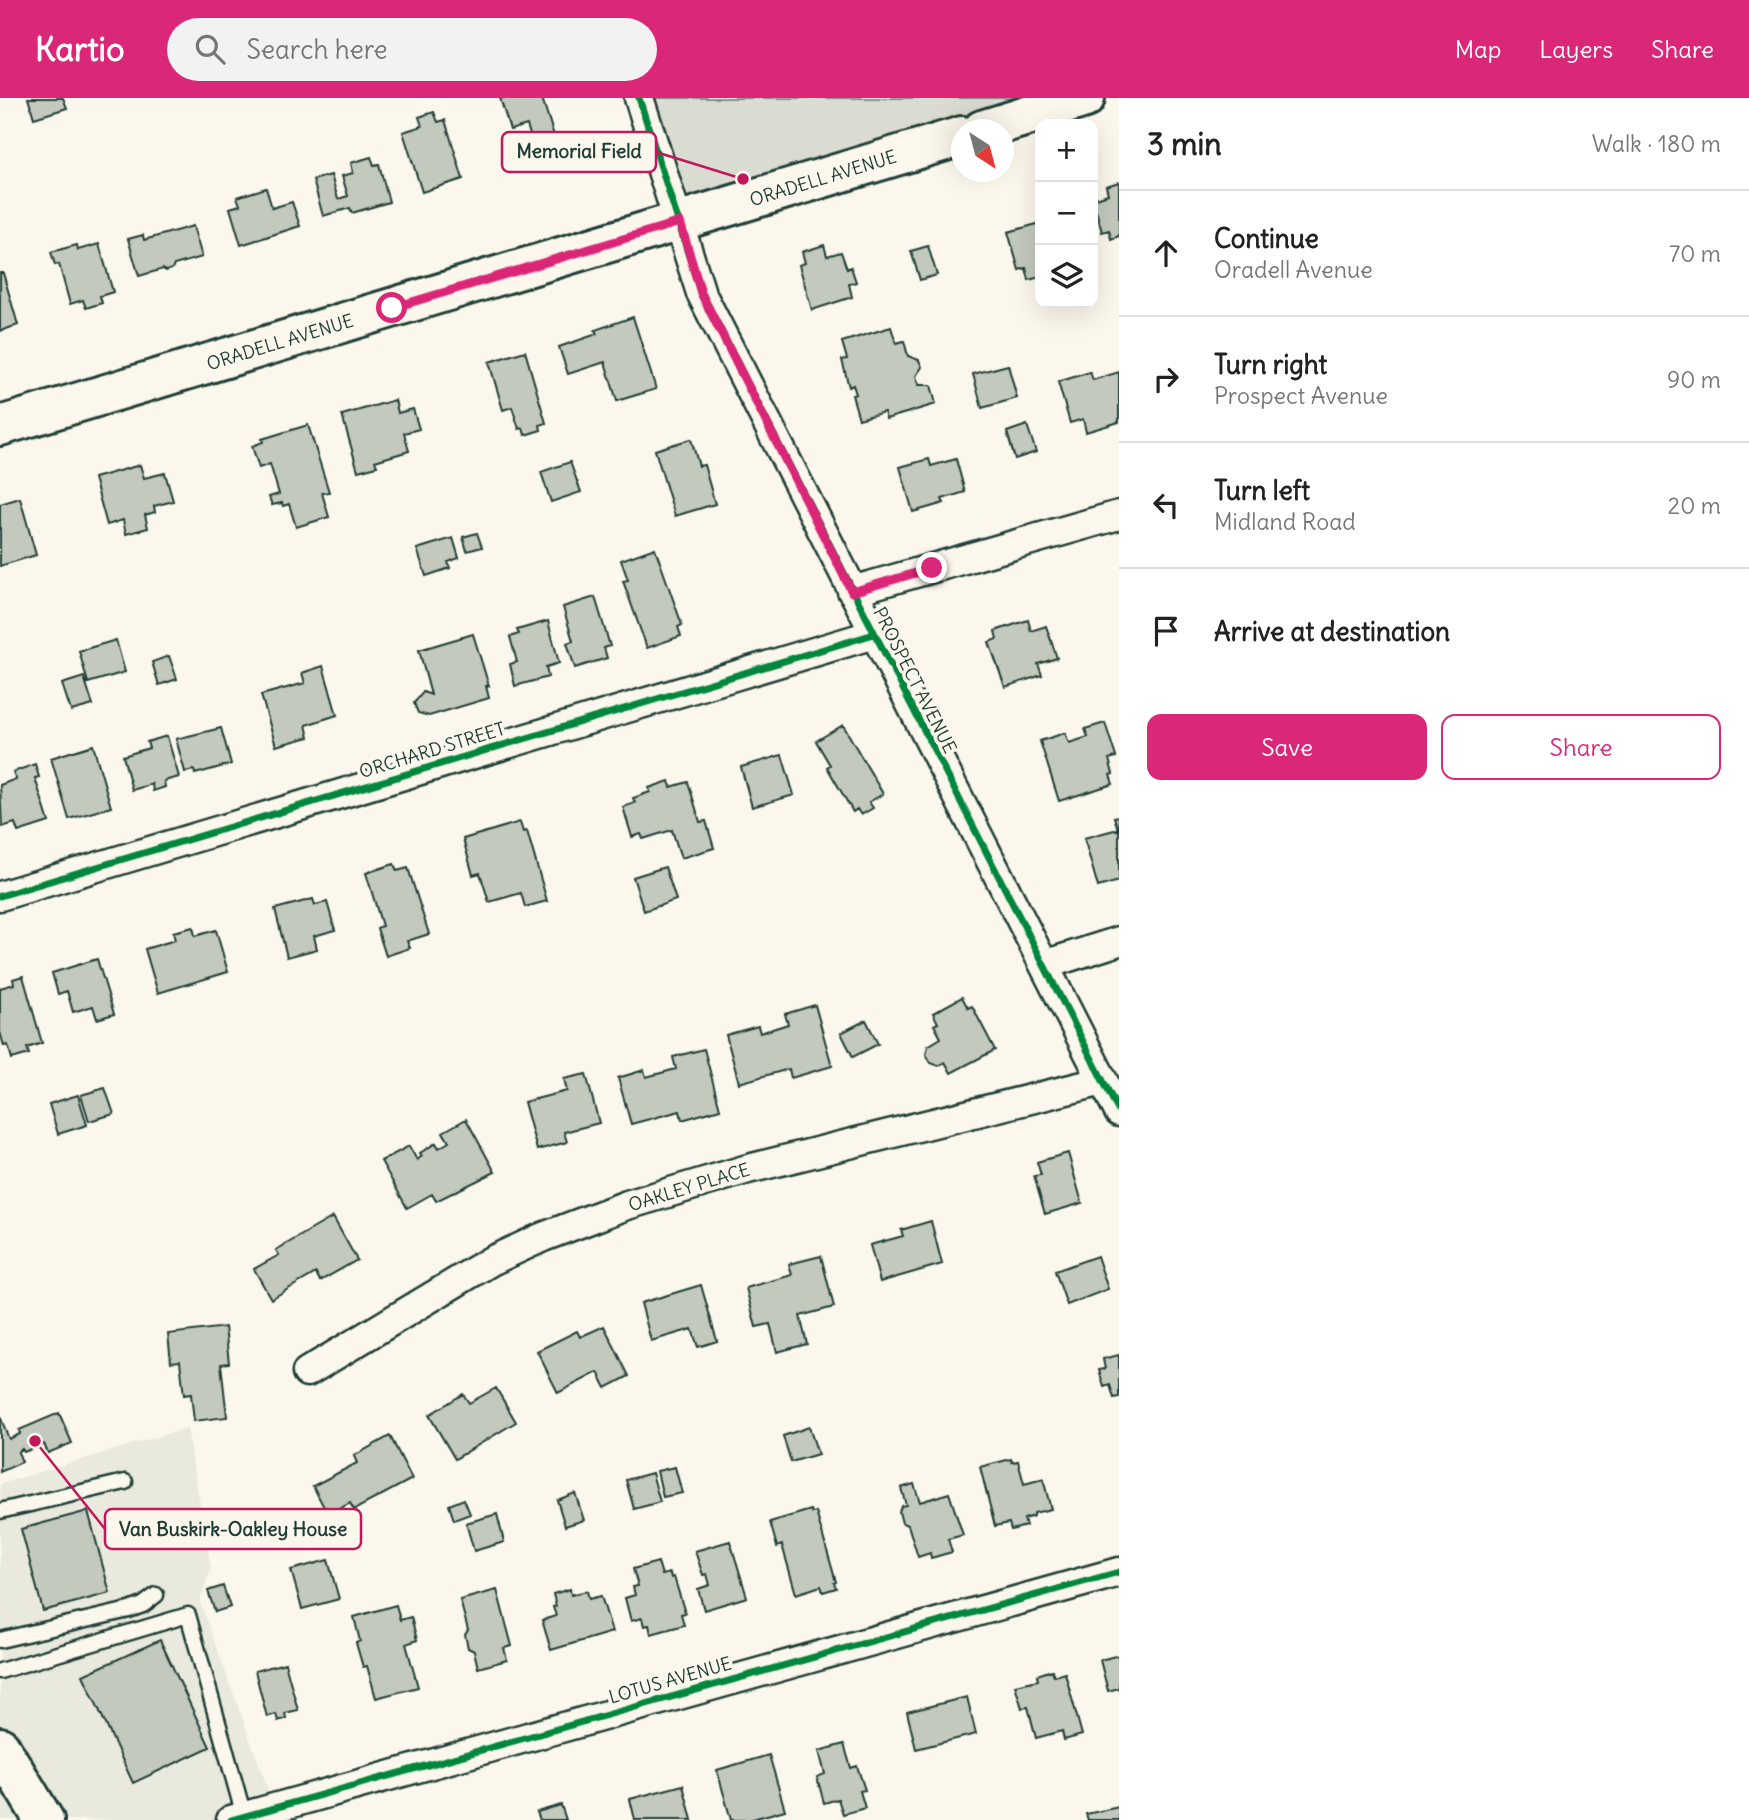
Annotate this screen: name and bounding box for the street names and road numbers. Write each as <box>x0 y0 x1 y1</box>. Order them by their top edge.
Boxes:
street label: ORADELL AVENUE <box>747 145 899 211</box>
street label: ORADELL AVENUE <box>204 309 356 375</box>
street label: PROSPECT AVENUE <box>868 603 962 757</box>
street label: ORCHARD STREET <box>356 717 508 783</box>
street label: OAKLEY PLACE <box>626 1158 752 1216</box>
street label: LOTUS AVENUE <box>606 1651 734 1709</box>

